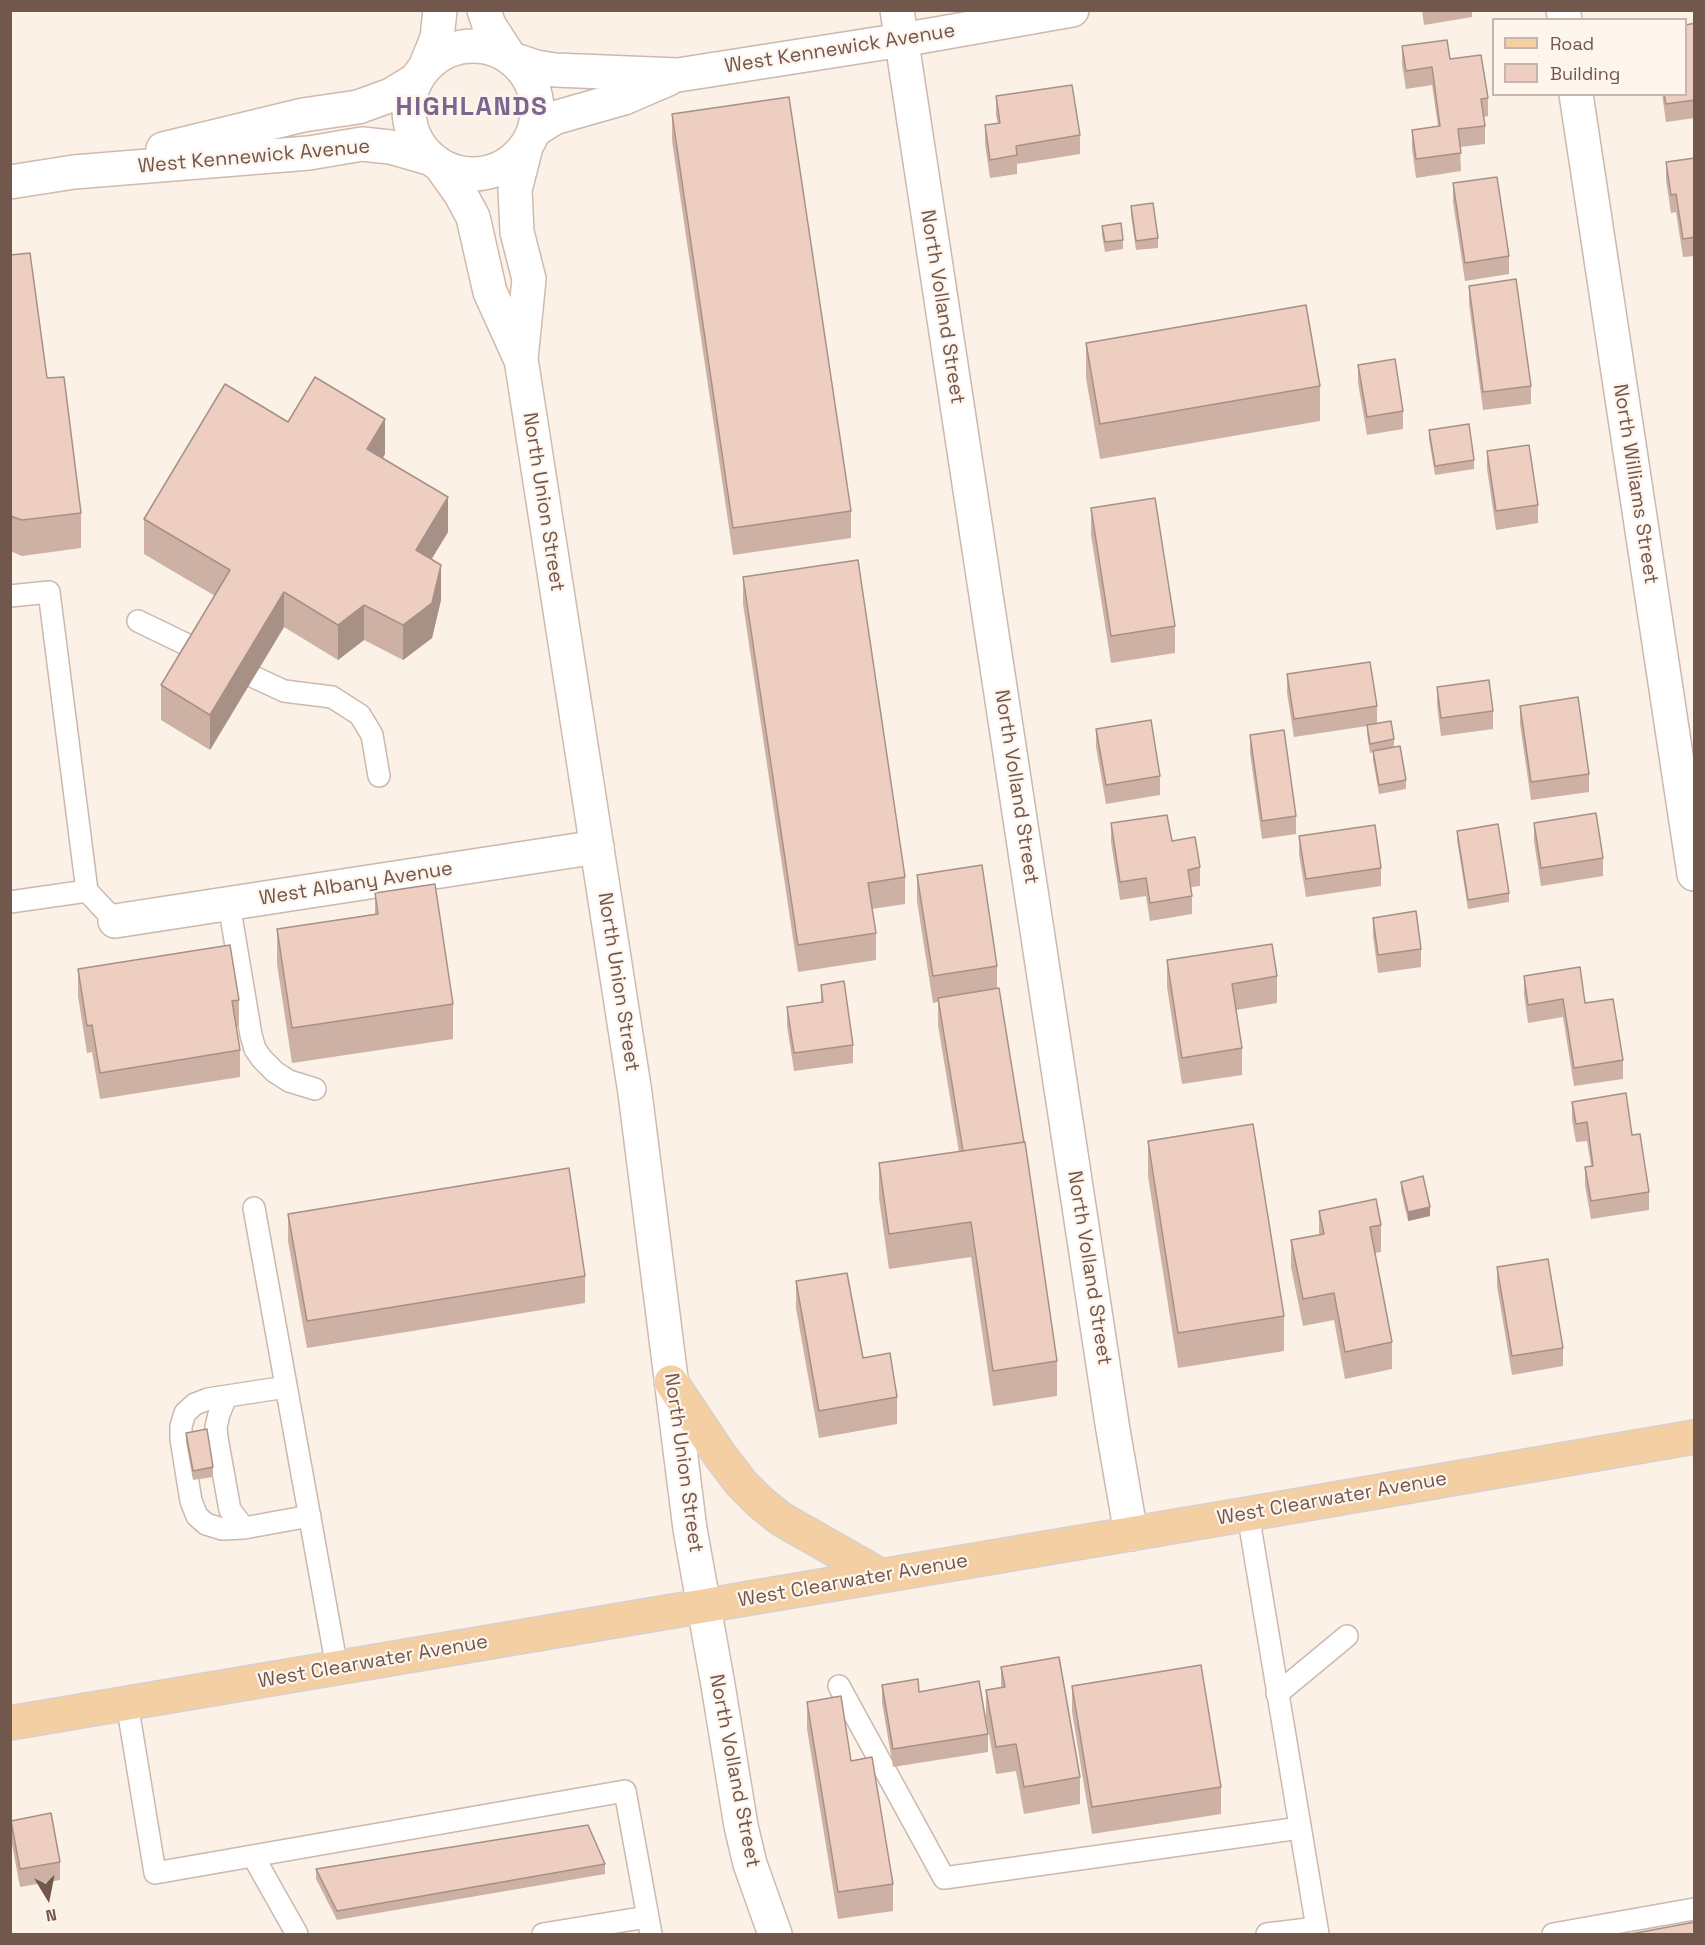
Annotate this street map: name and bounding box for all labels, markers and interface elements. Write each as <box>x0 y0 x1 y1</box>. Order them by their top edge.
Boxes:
legend <box>1492 18 1687 96</box>
street label: West Kennewick Avenue <box>723 19 957 79</box>
text: Road <box>1550 32 1594 55</box>
text: Building <box>1550 62 1620 85</box>
district label: HIGHLANDS <box>396 92 548 124</box>
street label: West Kennewick Avenue <box>137 135 371 179</box>
street label: North Volland Street <box>915 208 969 406</box>
street label: North Williams Street <box>1607 382 1663 586</box>
street label: North Union Street <box>517 411 569 593</box>
street label: North Volland Street <box>989 688 1043 886</box>
street label: West Albany Avenue <box>257 857 455 911</box>
street label: North Union Street <box>592 891 644 1073</box>
street label: North Volland Street <box>1062 1169 1116 1367</box>
street label: North Union Street <box>659 1372 707 1554</box>
street label: West Clearwater Avenue <box>1215 1467 1449 1531</box>
street label: West Clearwater Avenue <box>736 1549 970 1613</box>
street label: West Clearwater Avenue <box>256 1630 490 1694</box>
street label: North Volland Street <box>703 1672 765 1870</box>
north arrow <box>18 1867 78 1927</box>
text: N <box>44 1904 58 1926</box>

